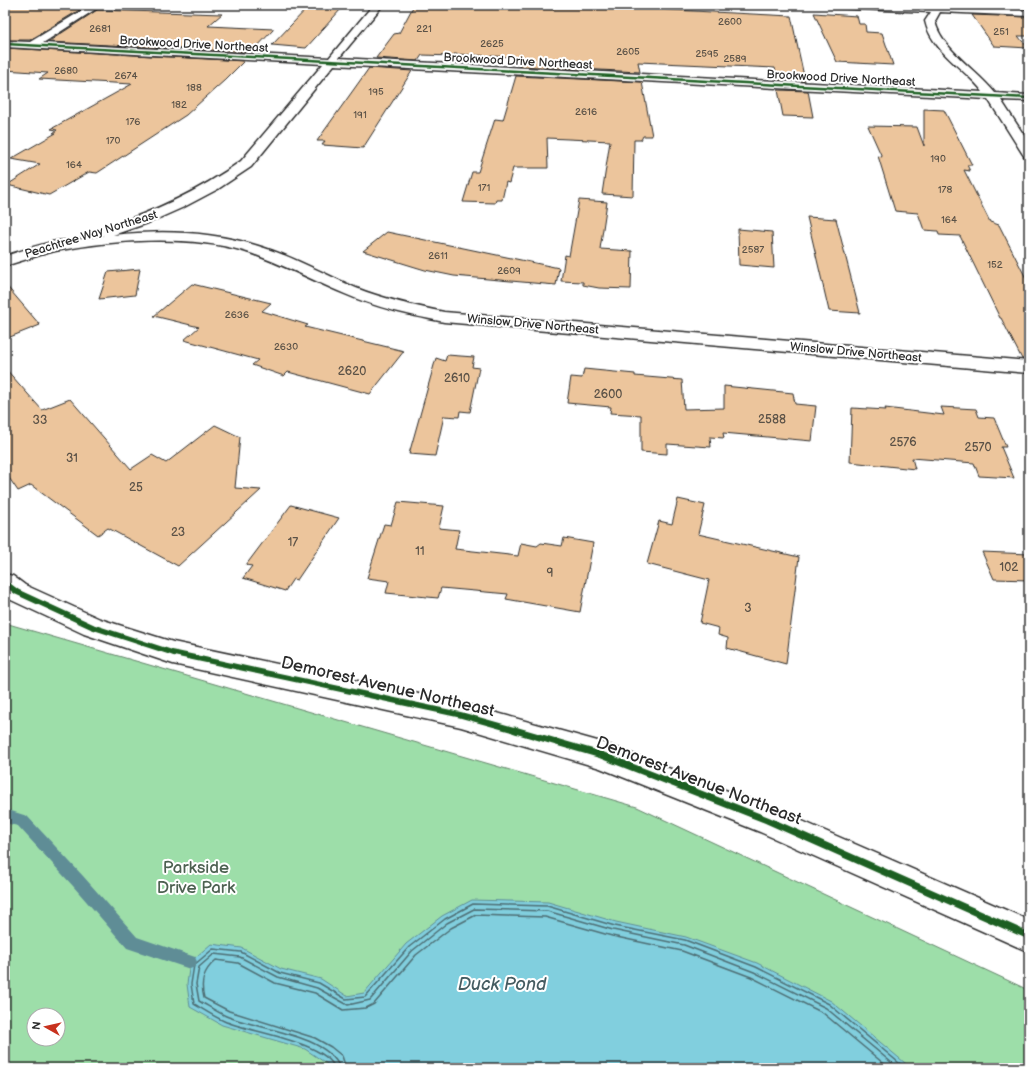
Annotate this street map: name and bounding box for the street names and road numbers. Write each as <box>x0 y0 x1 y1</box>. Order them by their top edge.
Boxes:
street label: Brookwood Drive Northeast <box>119 33 269 56</box>
street label: Brookwood Drive Northeast <box>443 50 593 73</box>
street label: Brookwood Drive Northeast <box>766 67 916 90</box>
street label: Peachtree Way Northeast <box>23 207 160 262</box>
street label: Winslow Drive Northeast <box>466 311 600 338</box>
street label: Winslow Drive Northeast <box>789 339 923 366</box>
street label: Demorest Avenue Northeast <box>279 653 497 721</box>
street label: Demorest Avenue Northeast <box>593 732 805 830</box>

